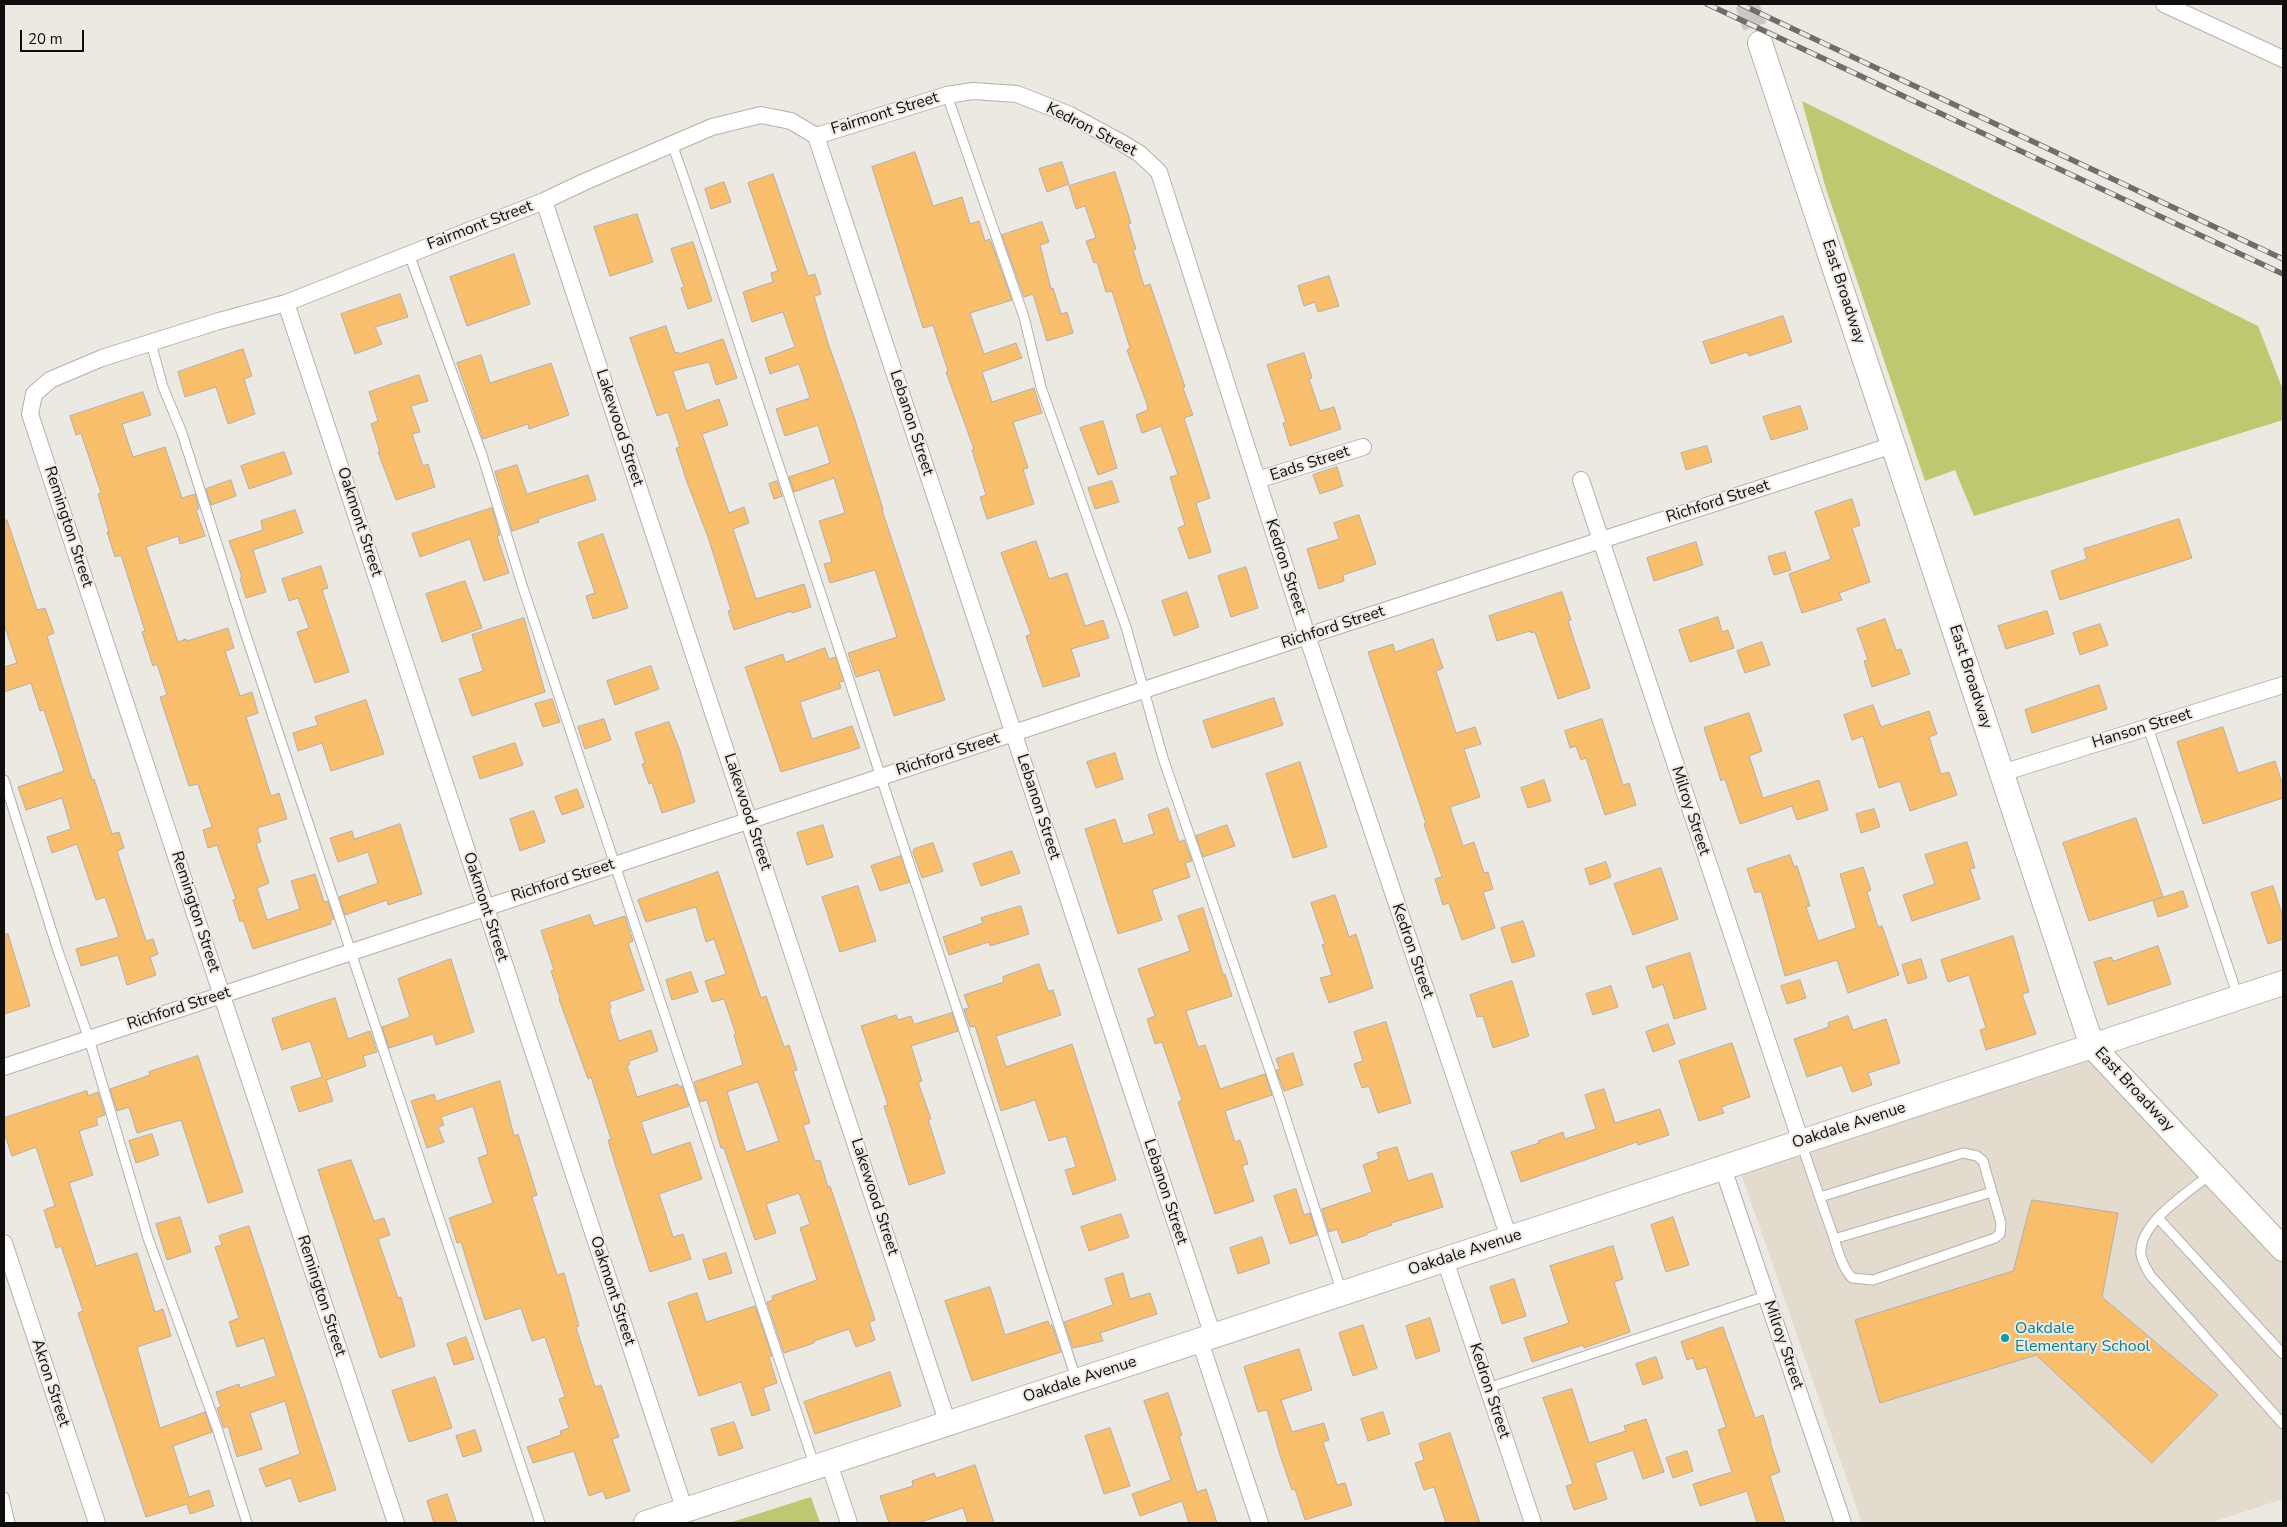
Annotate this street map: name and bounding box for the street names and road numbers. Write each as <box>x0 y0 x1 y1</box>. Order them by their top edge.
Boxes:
street label: Fairmont Street <box>829 89 941 139</box>
street label: Kedron Street <box>1043 99 1139 161</box>
street label: Fairmont Street <box>425 197 535 255</box>
street label: East Broadway <box>1817 238 1869 346</box>
street label: Lakewood Street <box>591 367 647 489</box>
street label: Lebanon Street <box>885 368 937 478</box>
street label: Eads Street <box>1268 442 1352 486</box>
street label: Remington Street <box>39 464 97 590</box>
street label: Oakmont Street <box>332 465 386 579</box>
street label: Richford Street <box>1664 476 1772 528</box>
street label: Kedron Street <box>1261 517 1309 617</box>
street label: Richford Street <box>1279 602 1387 654</box>
street label: East Broadway <box>1944 623 1996 731</box>
street label: Hanson Street <box>2090 705 2194 753</box>
street label: Richford Street <box>894 729 1002 781</box>
street label: Lakewood Street <box>719 751 775 873</box>
street label: Lebanon Street <box>1012 752 1064 862</box>
street label: Milroy Street <box>1667 764 1713 858</box>
street label: Remington Street <box>166 849 224 975</box>
street label: Oakmont Street <box>458 850 512 964</box>
street label: Richford Street <box>509 855 617 907</box>
street label: Kedron Street <box>1387 901 1437 1001</box>
street label: Richford Street <box>125 983 233 1035</box>
street label: East Broadway <box>2090 1044 2178 1136</box>
street label: Oakdale Avenue <box>1790 1099 1908 1153</box>
street label: Lakewood Street <box>846 1136 902 1258</box>
street label: Lebanon Street <box>1139 1137 1191 1247</box>
street label: Oakdale Avenue <box>1406 1226 1524 1280</box>
street label: Remington Street <box>292 1233 350 1359</box>
street label: Oakmont Street <box>585 1234 639 1348</box>
street label: Milroy Street <box>1759 1298 1807 1392</box>
street label: Akron Street <box>27 1337 73 1429</box>
street label: Kedron Street <box>1465 1341 1513 1441</box>
street label: Oakdale Avenue <box>1021 1353 1139 1407</box>

